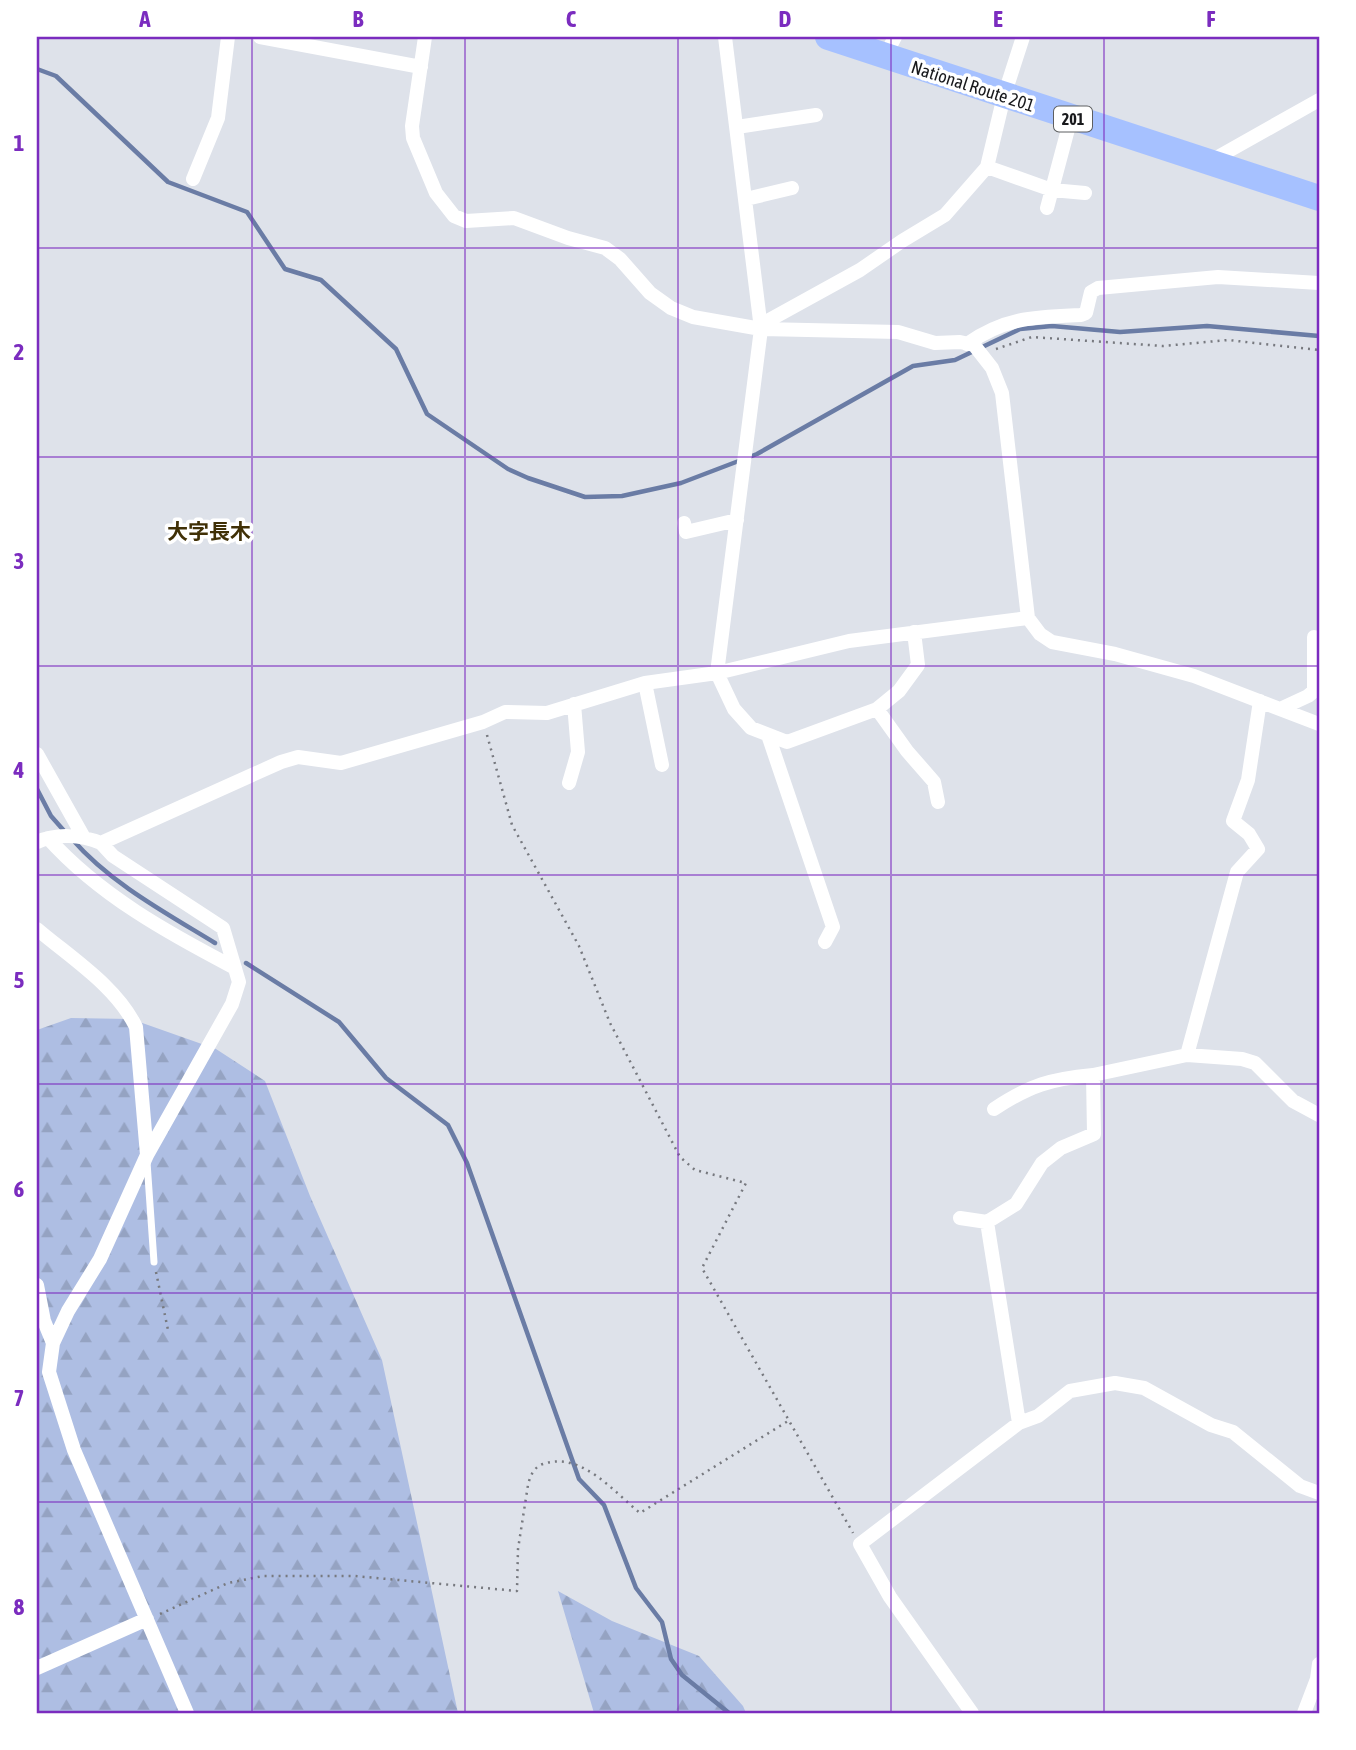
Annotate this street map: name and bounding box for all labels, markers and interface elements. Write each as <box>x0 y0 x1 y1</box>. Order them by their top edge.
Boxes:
text: A <box>138 6 151 32</box>
text: B <box>353 6 364 32</box>
text: C <box>566 6 577 32</box>
text: D <box>779 6 792 32</box>
text: E <box>993 6 1003 32</box>
text: F <box>1206 6 1216 32</box>
street label: National Route 201 <box>909 56 1037 116</box>
road number: 201 <box>1054 106 1092 132</box>
text: 1 <box>14 130 25 156</box>
text: 2 <box>14 339 24 365</box>
district label: 大字長木 <box>167 519 251 543</box>
text: 3 <box>14 548 24 574</box>
text: 4 <box>13 757 25 783</box>
text: 5 <box>14 967 25 993</box>
text: 6 <box>14 1176 25 1202</box>
text: 7 <box>14 1385 24 1411</box>
text: 8 <box>14 1594 25 1620</box>

